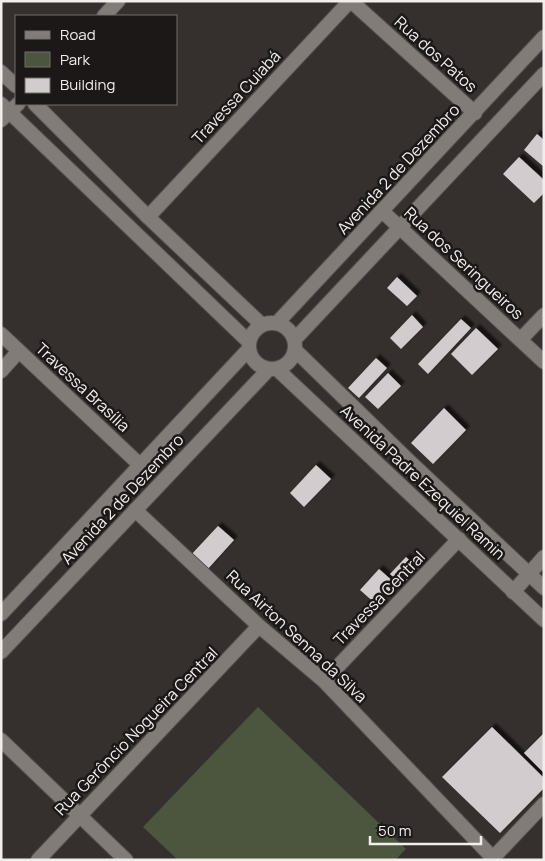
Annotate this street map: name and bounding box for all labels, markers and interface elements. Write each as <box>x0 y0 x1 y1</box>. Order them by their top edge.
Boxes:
street label: Rua dos Patos <box>390 11 482 97</box>
legend <box>15 15 178 105</box>
text: Road <box>60 24 96 45</box>
street label: Travessa Cuiabá <box>187 45 285 149</box>
text: Park <box>60 49 90 70</box>
text: Building <box>60 74 115 95</box>
street label: Avenida 2 de Dezembro <box>332 99 464 239</box>
street label: Rua dos Seringueiros <box>400 202 528 324</box>
street label: Travessa Brasília <box>31 338 135 436</box>
street label: Avenida Padre Ezequiel Ramin <box>336 400 510 564</box>
street label: Avenida 2 de Dezembro <box>56 429 188 569</box>
street label: Travessa Central <box>328 546 430 650</box>
street label: Rua Airton Senna da Silva <box>222 565 372 707</box>
street label: Rua Gerôncio Nogueira Central <box>49 642 223 820</box>
scale bar <box>370 814 481 846</box>
text: 50 m <box>378 820 412 841</box>

